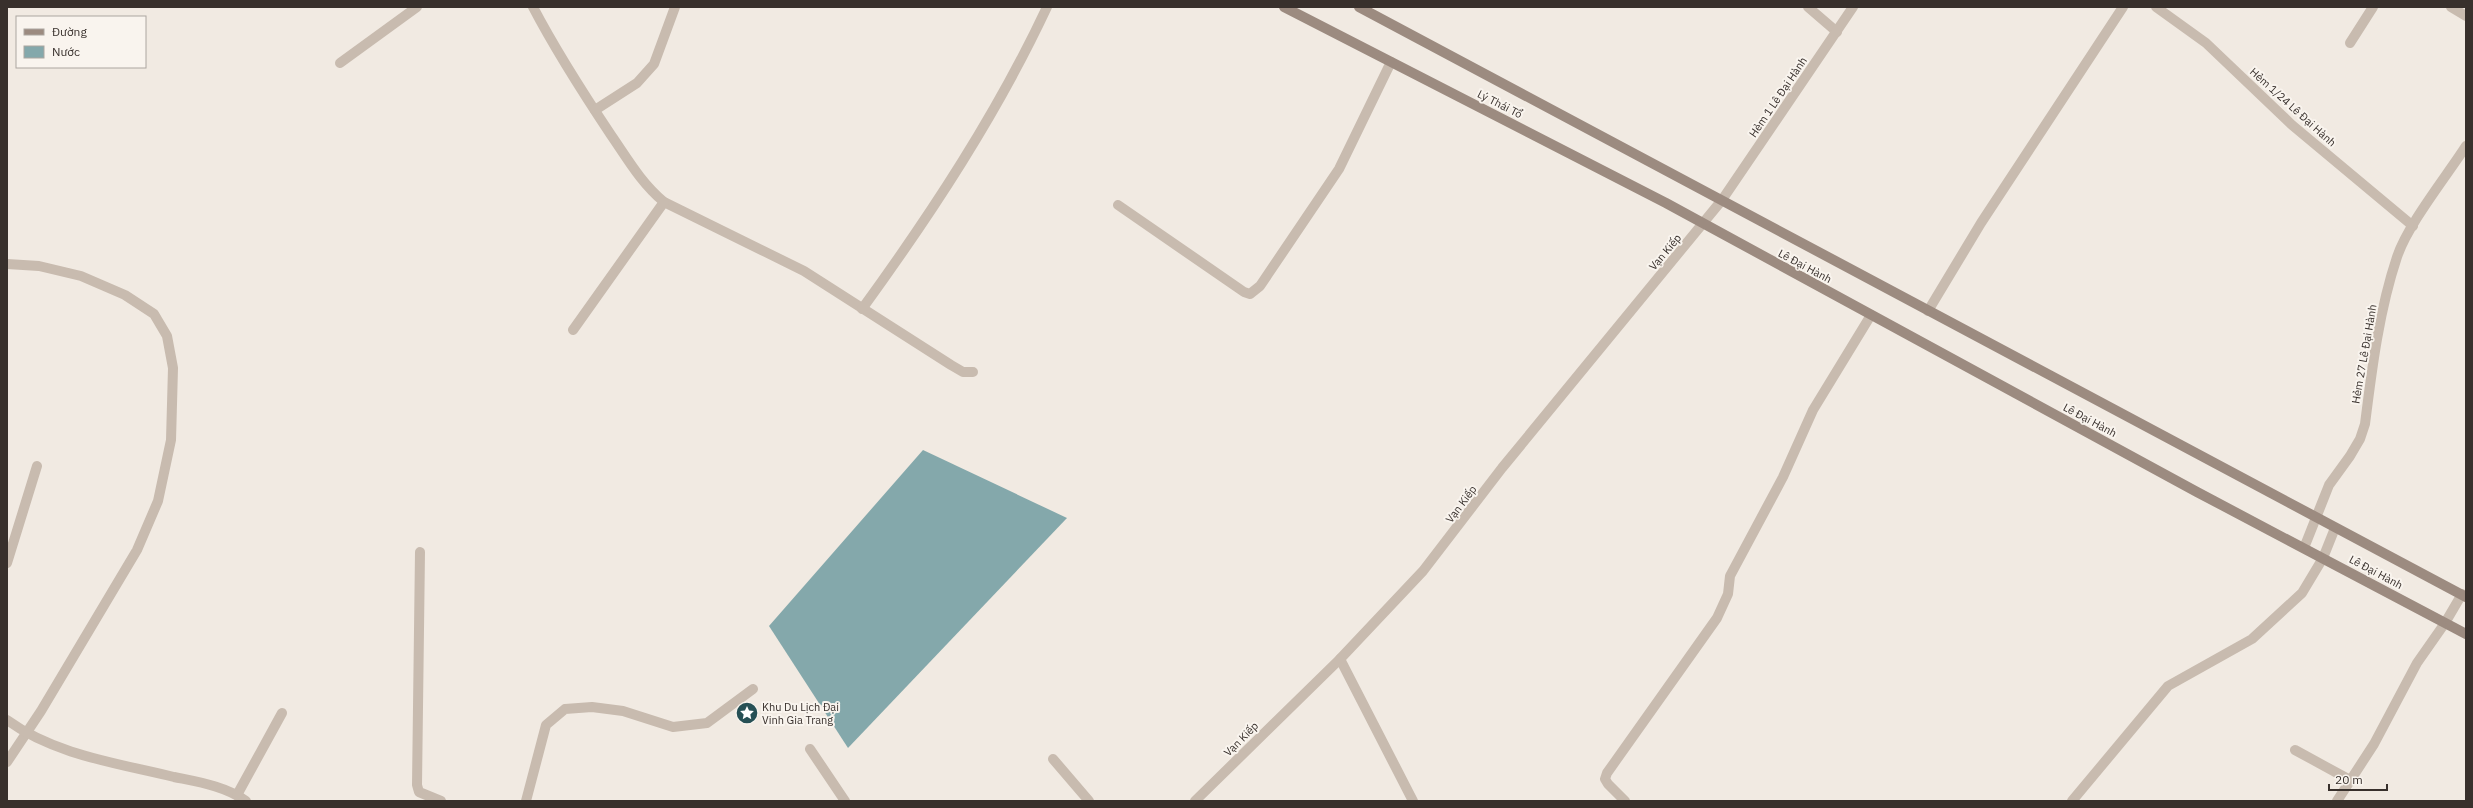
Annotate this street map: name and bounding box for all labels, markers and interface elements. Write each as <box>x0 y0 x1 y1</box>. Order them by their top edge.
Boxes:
legend <box>16 16 146 68</box>
text: Đường <box>52 24 87 39</box>
text: Nước <box>52 44 80 59</box>
street label: Hẻm 1 Lê Đại Hành <box>1746 54 1810 140</box>
street label: Hẻm 1/24 Lê Đại Hành <box>2247 65 2339 149</box>
street label: Lý Thái Tổ <box>1475 87 1525 121</box>
street label: Vạn Kiếp <box>1646 231 1684 273</box>
street label: Lê Đại Hành <box>1776 246 1834 286</box>
street label: Hẻm 27 Lê Đại Hành <box>2348 303 2380 405</box>
street label: Lê Đại Hành <box>2061 400 2119 440</box>
street label: Vạn Kiếp <box>1442 483 1480 525</box>
street label: Lê Đại Hành <box>2347 552 2405 592</box>
place icon: Khu Du Lịch Đại Vinh Gia Trang <box>734 700 760 726</box>
place label: Khu Du Lịch Đại Vinh Gia Trang <box>762 700 839 727</box>
street label: Vạn Kiếp <box>1221 719 1261 759</box>
scale bar <box>2329 766 2387 792</box>
text: 20 m <box>2335 772 2363 787</box>

